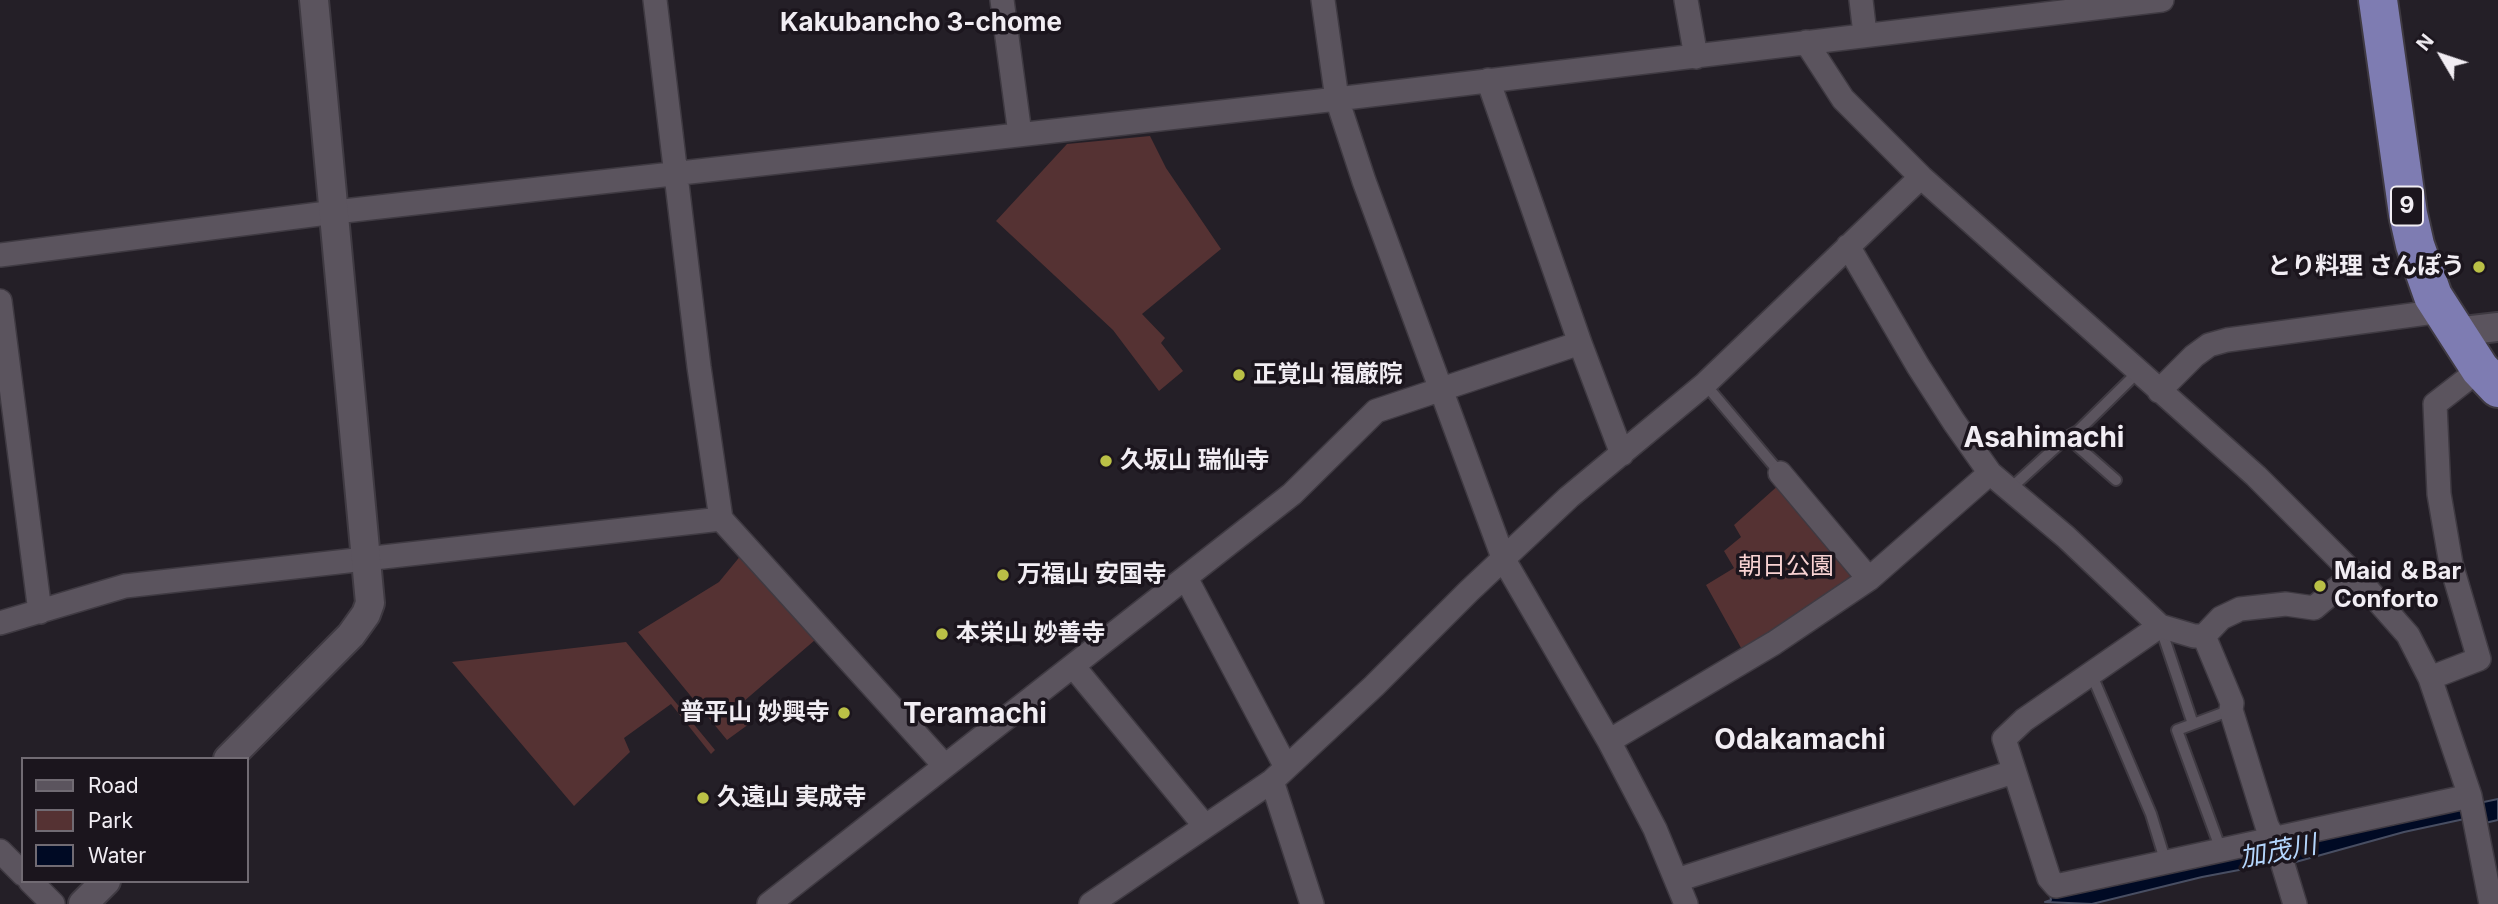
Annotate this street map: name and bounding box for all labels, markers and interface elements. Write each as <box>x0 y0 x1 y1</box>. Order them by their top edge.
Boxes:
district label: Kakubancho 3-chome <box>780 7 1062 39</box>
north arrow <box>2407 21 2477 91</box>
text: N <box>2412 30 2439 55</box>
road number: 9 <box>2391 186 2423 226</box>
place label: とり料理 さんぽう <box>2267 253 2465 281</box>
marker: とり料理 さんぽう <box>2471 259 2487 275</box>
place label: 正覚山 福厳院 <box>1253 361 1403 389</box>
marker: 正覚山 福厳院 <box>1231 367 1247 383</box>
district label: Asahimachi <box>1964 422 2124 456</box>
place label: 久坂山 瑞仙寺 <box>1120 447 1270 475</box>
marker: 久坂山 瑞仙寺 <box>1098 453 1114 469</box>
park label: 朝日公園 <box>1738 553 1834 581</box>
place label: Maid ＆Bar Conforto <box>2334 558 2461 614</box>
place label: 万福山 安国寺 <box>1017 561 1167 589</box>
marker: 万福山 安国寺 <box>995 567 1011 583</box>
marker: Maid ＆Bar Conforto <box>2312 578 2328 594</box>
place label: 本栄山 妙善寺 <box>956 620 1106 648</box>
marker: 本栄山 妙善寺 <box>934 626 950 642</box>
district label: Teramachi <box>903 698 1047 732</box>
place label: 普平山 妙興寺 <box>680 699 830 727</box>
marker: 普平山 妙興寺 <box>836 705 852 721</box>
district label: Odakamachi <box>1714 724 1886 758</box>
legend <box>21 757 248 883</box>
text: Road <box>88 773 139 798</box>
place label: 久遠山 実成寺 <box>717 784 867 812</box>
marker: 久遠山 実成寺 <box>695 790 711 806</box>
text: Park <box>88 808 133 833</box>
water label: 加茂川 <box>2237 829 2319 875</box>
text: Water <box>88 843 146 868</box>

